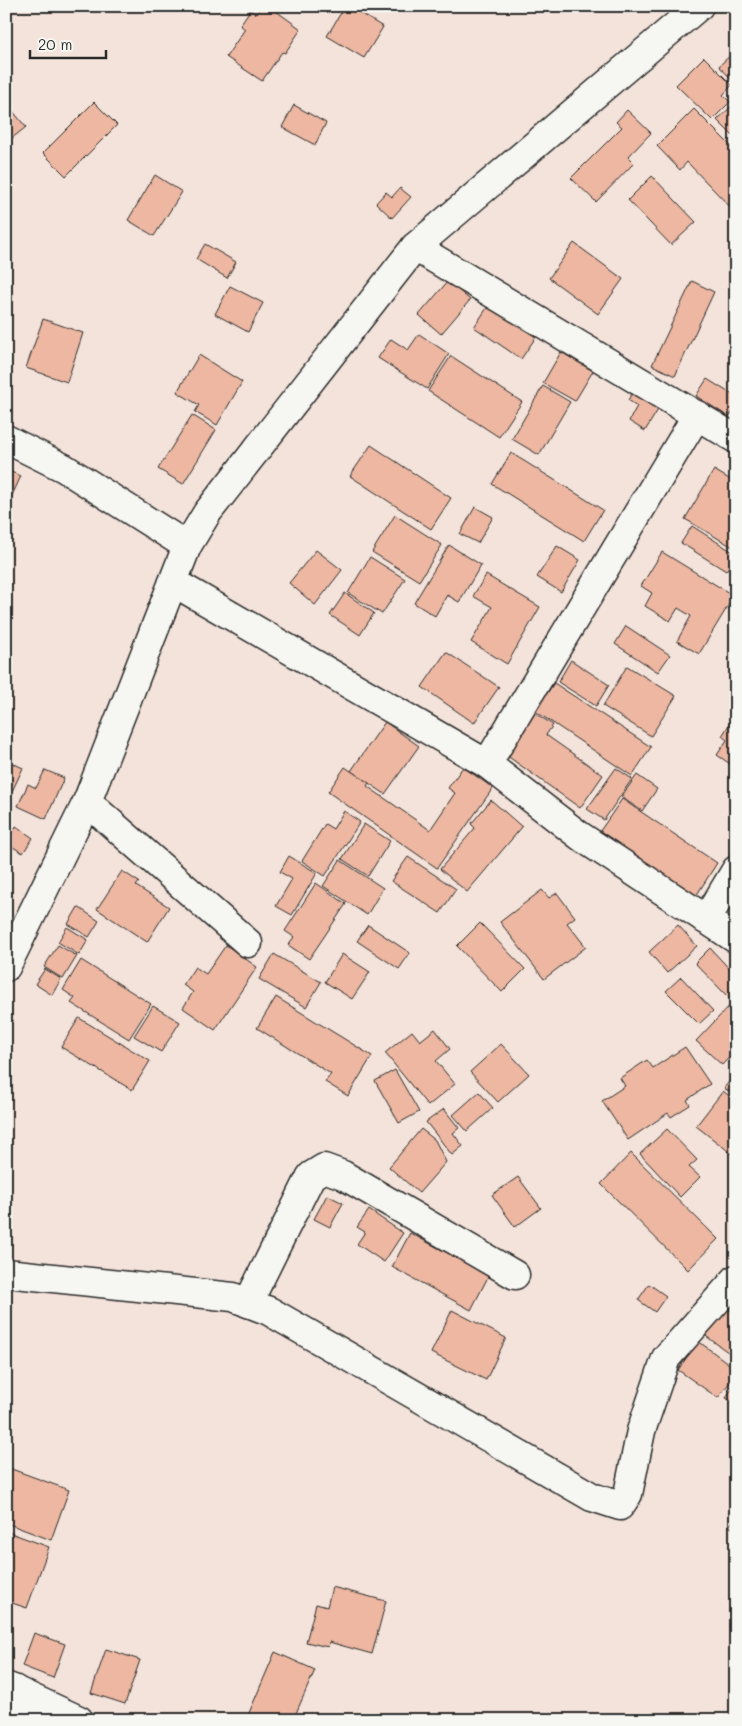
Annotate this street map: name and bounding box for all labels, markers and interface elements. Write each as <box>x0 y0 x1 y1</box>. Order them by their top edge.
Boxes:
scale bar <box>30 28 106 60</box>
text: 20 m <box>38 34 72 54</box>

